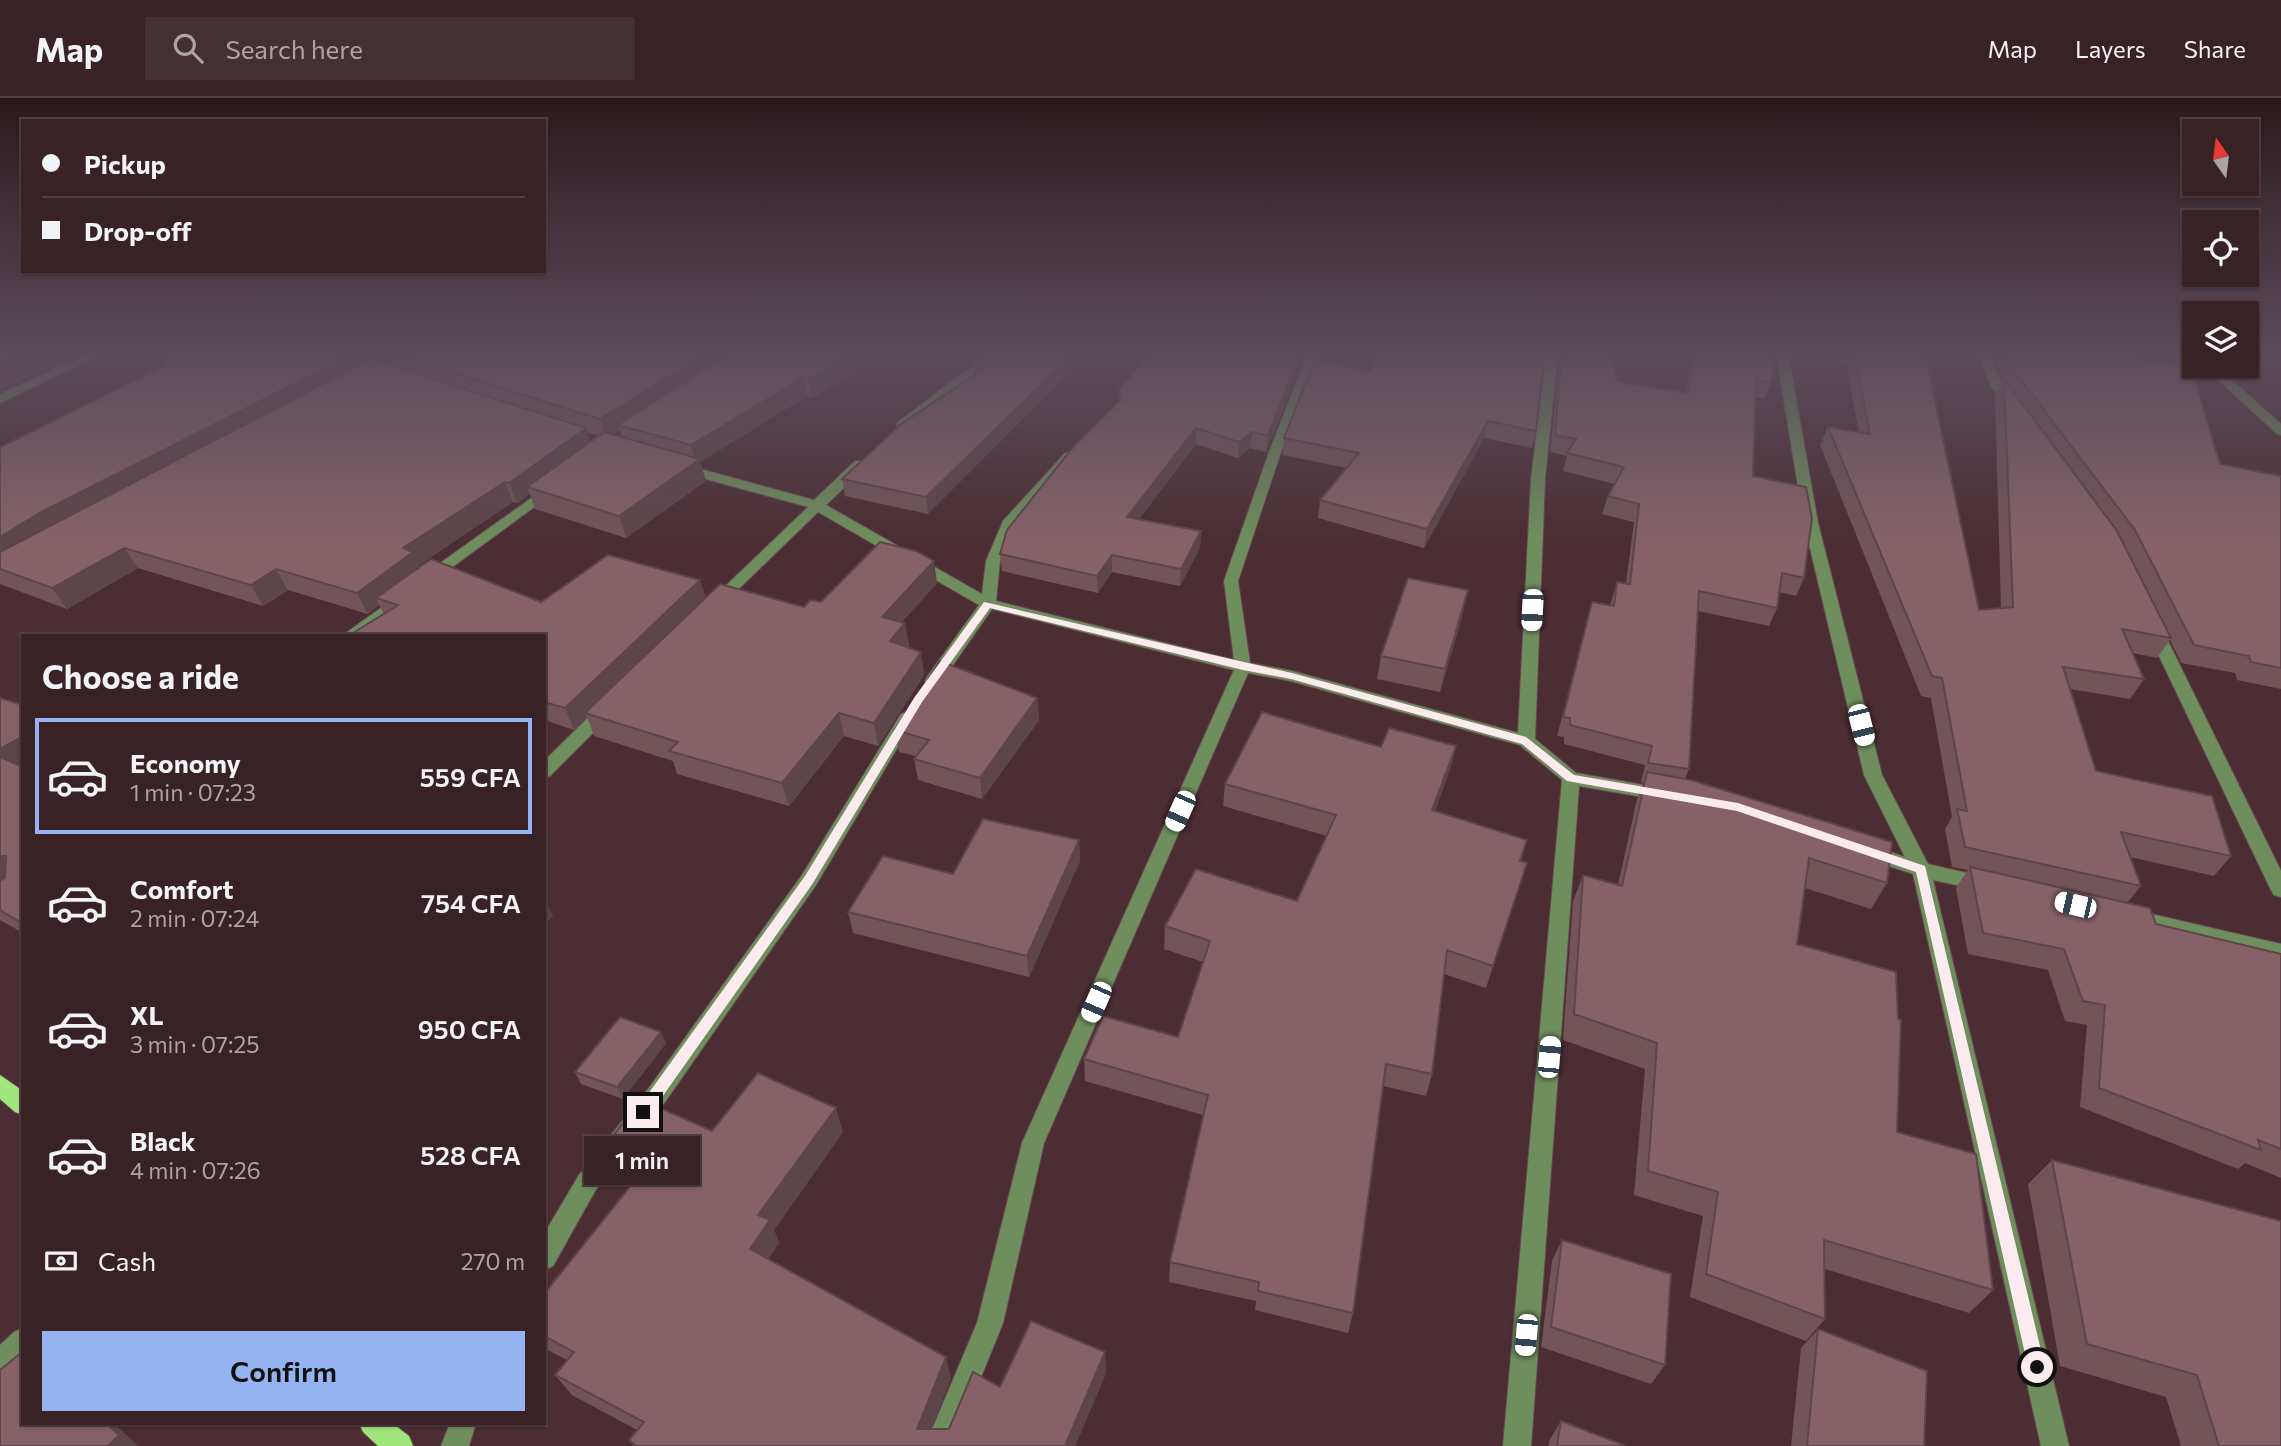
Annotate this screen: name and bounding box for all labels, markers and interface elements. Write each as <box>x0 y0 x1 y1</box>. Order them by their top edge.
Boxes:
search box <box>145 17 635 80</box>
text: Map <box>35 28 103 69</box>
icon: search <box>169 29 207 67</box>
text: Search here <box>225 33 363 64</box>
text: Map <box>1988 34 2037 63</box>
text: Layers <box>2075 34 2146 63</box>
text: Share <box>2184 34 2246 63</box>
north arrow <box>2182 119 2259 196</box>
map controls <box>2182 119 2259 378</box>
text: Pickup <box>84 148 166 179</box>
button: locate <box>2182 210 2259 287</box>
text: Drop-off <box>84 215 191 246</box>
button: layers <box>2182 301 2259 378</box>
car <box>1521 588 1544 632</box>
text: Choose a ride <box>42 656 239 696</box>
car <box>1846 702 1877 748</box>
icon: car <box>46 745 109 808</box>
text: Economy <box>130 747 241 778</box>
text: 559 CFA <box>420 761 521 792</box>
text: 1 min · 07:23 <box>130 778 256 806</box>
car <box>1162 788 1199 834</box>
icon: car <box>46 871 109 934</box>
text: Comfort <box>130 873 233 904</box>
text: 754 CFA <box>421 887 521 918</box>
car <box>2053 890 2098 920</box>
text: 2 min · 07:24 <box>130 904 259 932</box>
car <box>1078 979 1115 1025</box>
icon: car <box>46 997 109 1060</box>
text: XL <box>130 999 164 1030</box>
text: 950 CFA <box>418 1013 521 1044</box>
text: 3 min · 07:25 <box>130 1030 259 1058</box>
car <box>1537 1035 1562 1079</box>
route end <box>627 1096 659 1128</box>
icon: car <box>46 1123 109 1186</box>
text: Black <box>130 1125 196 1156</box>
callout: 1 min <box>585 1136 701 1186</box>
text: 528 CFA <box>420 1139 521 1170</box>
text: 1 min <box>615 1146 669 1174</box>
text: 4 min · 07:26 <box>130 1156 261 1184</box>
icon: cash <box>42 1242 80 1280</box>
text: Cash <box>98 1245 156 1276</box>
text: 270 m <box>461 1247 525 1275</box>
car <box>1514 1313 1539 1357</box>
button: Confirm <box>42 1331 525 1411</box>
route start <box>2021 1351 2053 1383</box>

